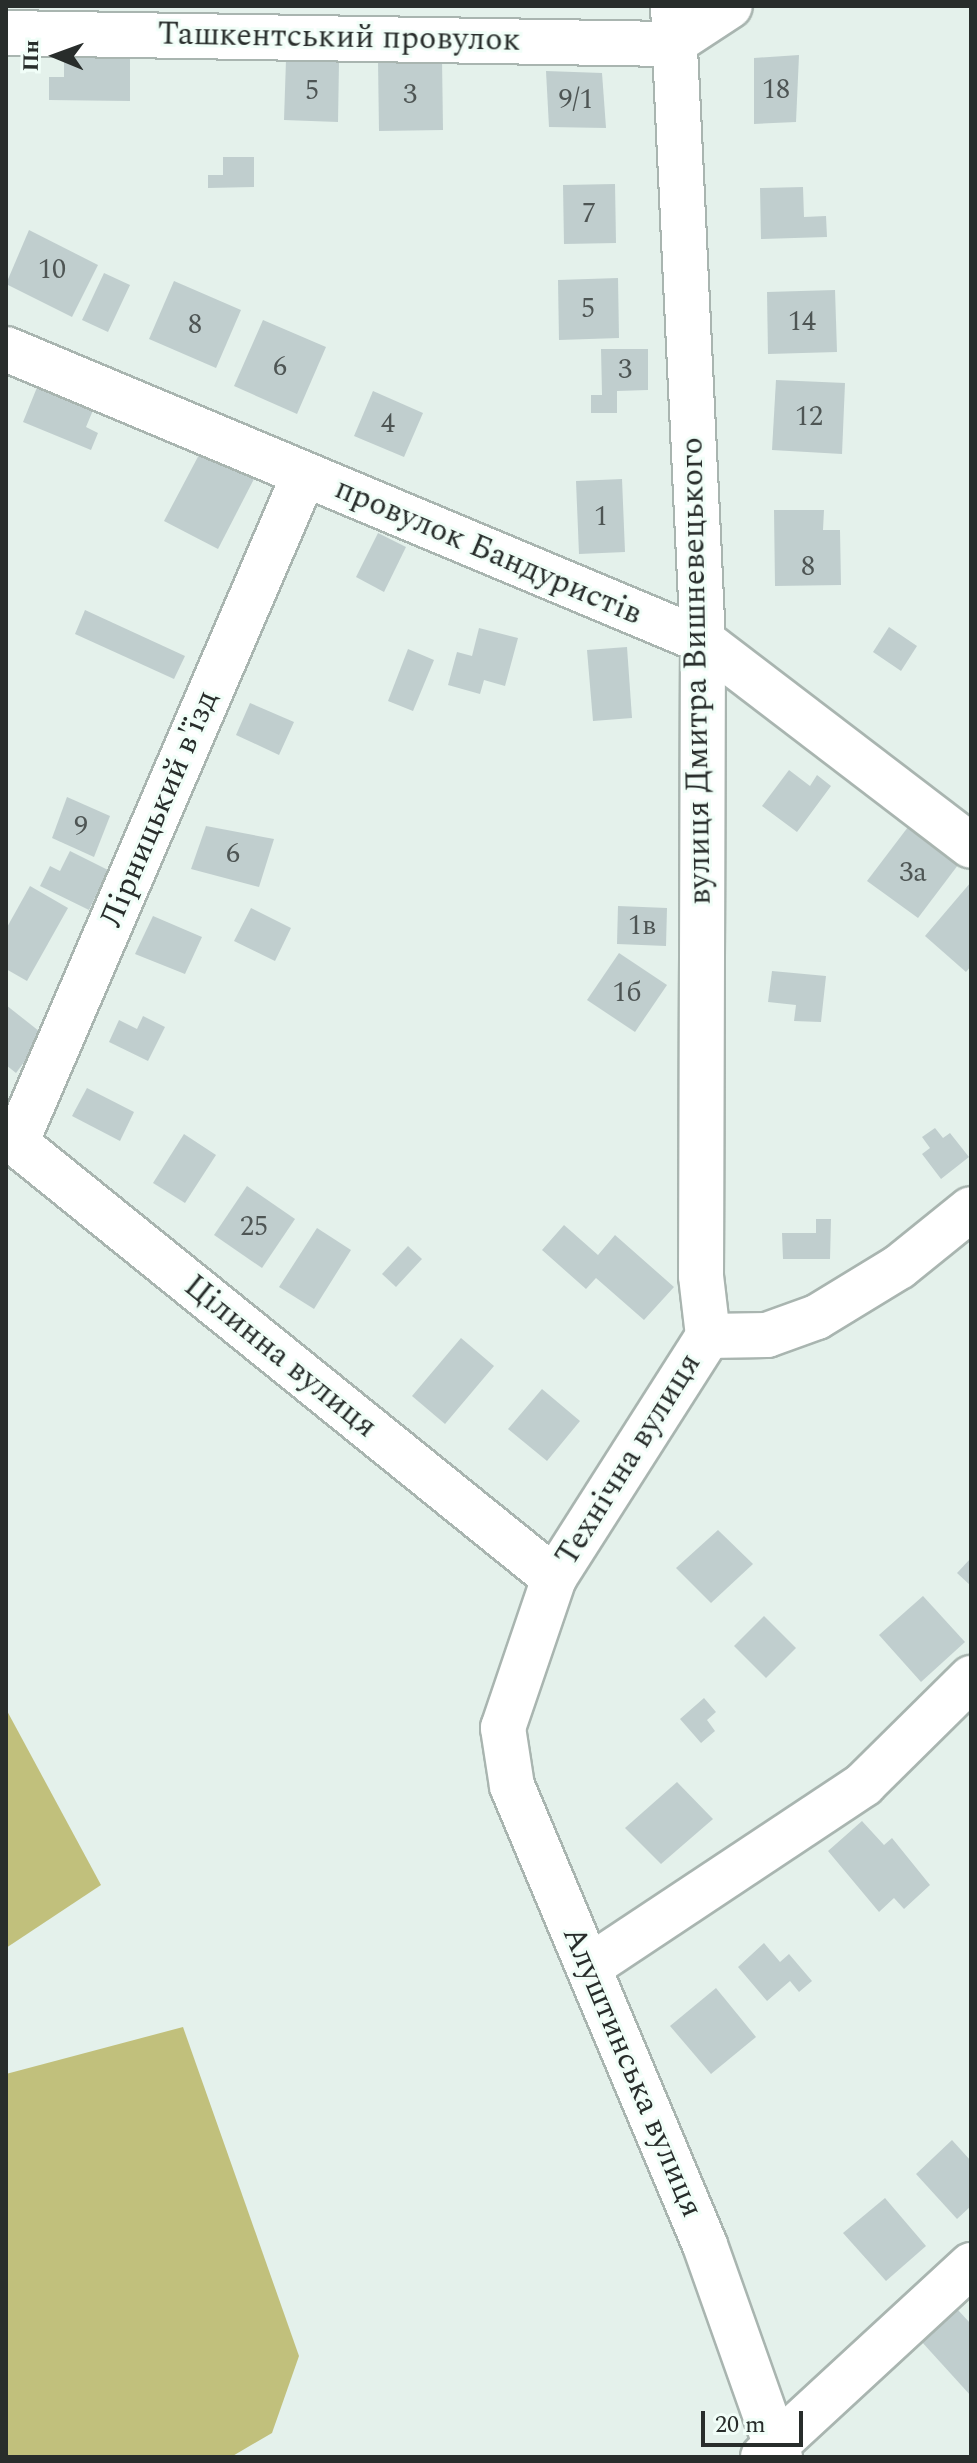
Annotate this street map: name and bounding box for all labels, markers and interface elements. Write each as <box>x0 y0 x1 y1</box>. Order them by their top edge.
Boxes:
north arrow <box>16 16 96 96</box>
street label: Ташкентський провулок <box>157 16 521 60</box>
text: Пн <box>15 39 48 72</box>
house number: 18 <box>762 73 790 107</box>
house number: 5 <box>305 74 319 108</box>
house number: 3 <box>403 78 417 112</box>
house number: 9/1 <box>559 83 593 117</box>
house number: 7 <box>582 197 596 231</box>
house number: 10 <box>38 253 66 287</box>
house number: 5 <box>581 292 595 326</box>
house number: 14 <box>788 305 816 339</box>
house number: 8 <box>188 308 202 342</box>
house number: 6 <box>273 350 287 384</box>
house number: 3 <box>618 353 632 387</box>
house number: 12 <box>795 400 823 434</box>
house number: 4 <box>381 407 395 441</box>
street label: вулиця Дмитра Вишневецького <box>674 437 720 905</box>
street label: провулок Бандуристів <box>329 470 647 634</box>
house number: 1 <box>594 500 608 534</box>
house number: 8 <box>801 550 815 584</box>
street label: Лірницький в'їзд <box>93 685 227 933</box>
house number: 9 <box>74 810 88 844</box>
house number: 6 <box>226 837 240 871</box>
house number: 3а <box>899 856 927 890</box>
house number: 1в <box>628 909 656 943</box>
house number: 1б <box>612 976 642 1010</box>
house number: 25 <box>240 1210 268 1244</box>
street label: Цілинна вулиця <box>176 1267 384 1447</box>
street label: Технічна вулиця <box>548 1347 710 1573</box>
street label: Алуштинська вулиця <box>553 1921 711 2223</box>
scale bar <box>705 2395 807 2445</box>
text: 20 m <box>715 2407 766 2443</box>

